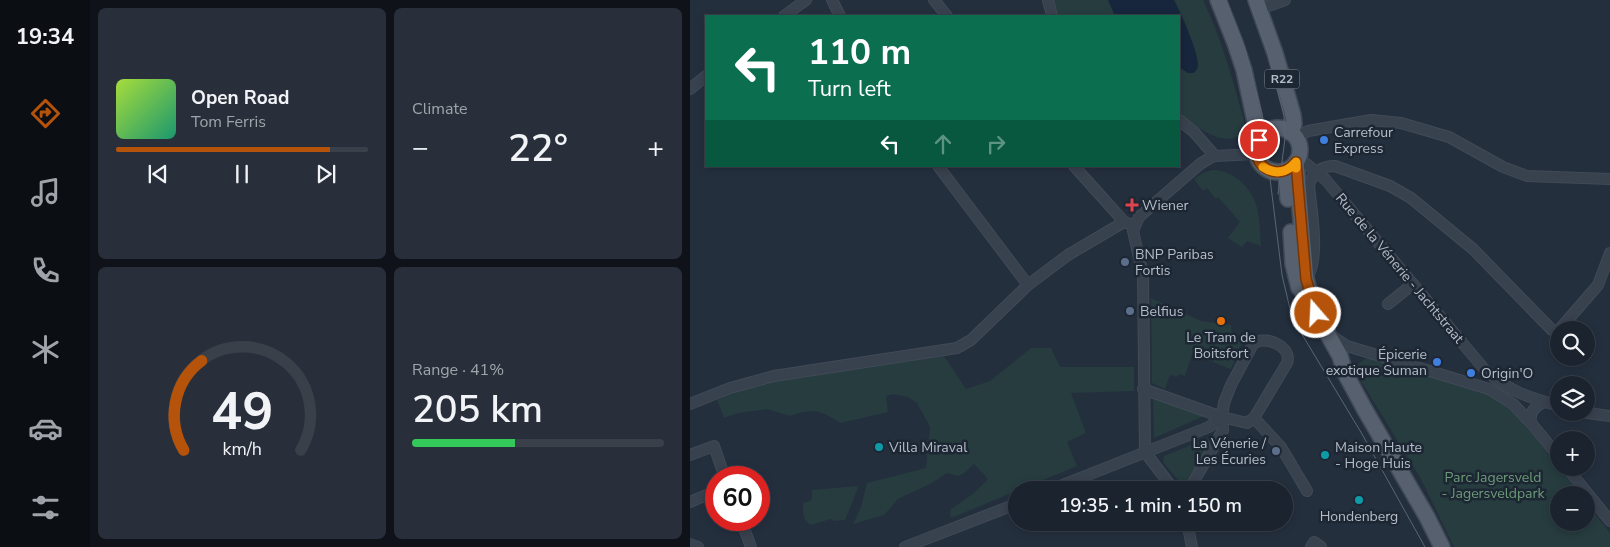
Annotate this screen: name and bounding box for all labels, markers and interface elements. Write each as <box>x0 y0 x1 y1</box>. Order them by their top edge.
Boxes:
text: 19:34 <box>16 22 74 52</box>
text: 110 m <box>808 29 911 76</box>
icon: left <box>725 35 790 100</box>
road number: R22 <box>1264 70 1300 88</box>
text: Turn left <box>808 74 891 104</box>
text: Open Road <box>191 85 289 111</box>
icon: directions <box>28 96 63 131</box>
text: Climate <box>412 98 467 120</box>
text: Tom Ferris <box>191 111 266 133</box>
pin <box>1238 119 1280 161</box>
text: 22° <box>508 123 568 174</box>
place label: Carrefour Express <box>1334 123 1393 158</box>
icon: arrive <box>1245 126 1273 154</box>
text: − <box>412 129 429 167</box>
text: + <box>647 129 664 167</box>
icon: left <box>876 130 904 158</box>
icon: ahead <box>929 130 957 158</box>
icon: right <box>982 130 1010 158</box>
marker: Carrefour Express <box>1318 134 1330 146</box>
icon: previous <box>144 160 172 188</box>
icon: pause <box>228 160 256 188</box>
icon: next <box>312 160 340 188</box>
icon: music <box>28 175 63 210</box>
street label: Rue de la Vénerie - Jachtstraat <box>1331 189 1468 348</box>
place label: Wiener <box>1142 196 1189 215</box>
marker: Wiener <box>1126 199 1138 211</box>
place label: BNP Paribas Fortis <box>1135 245 1214 280</box>
icon: phone <box>28 253 63 288</box>
marker: BNP Paribas Fortis <box>1119 256 1131 268</box>
position arrow <box>1289 286 1341 338</box>
place label: Belfius <box>1140 302 1184 321</box>
marker: Belfius <box>1124 305 1136 317</box>
marker: Le Tram de Boitsfort <box>1215 315 1227 327</box>
map controls <box>1550 321 1595 531</box>
button: search <box>1550 321 1595 366</box>
place label: Le Tram de Boitsfort <box>1186 328 1256 363</box>
icon: climate <box>28 332 63 367</box>
place label: Épicerie exotique Suman <box>1326 345 1427 380</box>
marker: Épicerie exotique Suman <box>1431 356 1443 368</box>
text: Range · 41% <box>412 359 504 381</box>
place label: Origin'O <box>1481 364 1533 383</box>
marker: Origin'O <box>1465 367 1477 379</box>
text: 49 <box>211 376 273 447</box>
button: layers <box>1550 376 1595 421</box>
text: 205 km <box>412 384 543 435</box>
icon: car <box>28 411 63 446</box>
button: + <box>1550 431 1595 476</box>
place label: La Vénerie / Les Écuries <box>1192 434 1267 469</box>
text: km/h <box>222 437 262 461</box>
place label: Villa Miraval <box>888 438 968 457</box>
place label: Maison Haute - Hoge Huis <box>1335 438 1422 473</box>
marker: Villa Miraval <box>873 441 885 453</box>
marker: La Vénerie / Les Écuries <box>1270 445 1282 457</box>
marker: Maison Haute - Hoge Huis <box>1319 449 1331 461</box>
speed limit sign: 60 <box>705 466 770 531</box>
park label: Parc Jagersveld - Jagersveldpark <box>1441 468 1546 503</box>
button: − <box>1550 486 1595 531</box>
icon: filters <box>28 490 63 525</box>
text: 19:35 · 1 min · 150 m <box>1059 493 1242 519</box>
marker: Hondenberg <box>1353 494 1365 506</box>
place label: Hondenberg <box>1320 507 1398 526</box>

